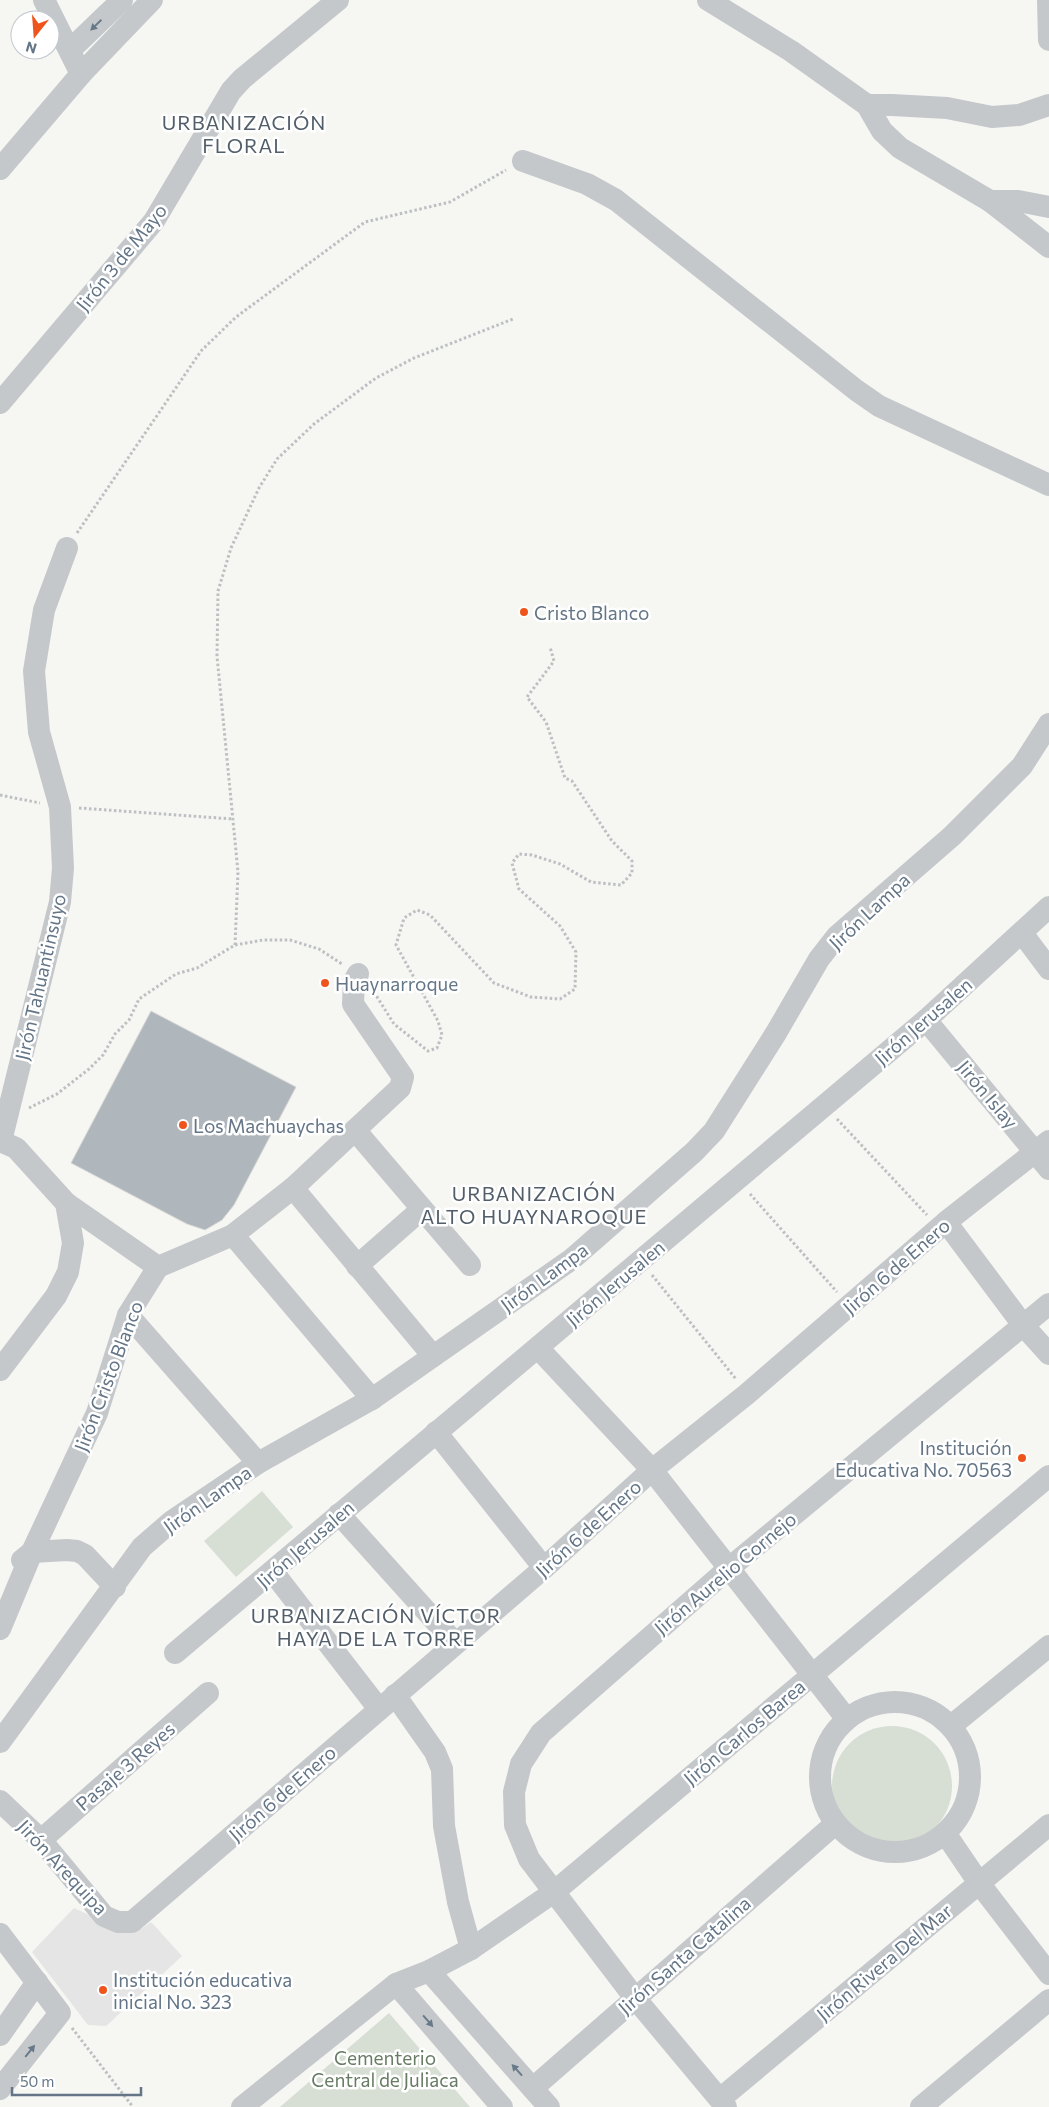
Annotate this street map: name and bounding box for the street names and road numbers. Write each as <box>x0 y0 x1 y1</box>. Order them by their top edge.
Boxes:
street label: Jirón 3 de Mayo <box>71 199 171 315</box>
street label: Jirón Lampa <box>824 868 914 954</box>
street label: Jirón Tahuantinsuyo <box>10 892 70 1062</box>
street label: Jirón Jerusalen <box>870 972 976 1070</box>
street label: Jirón Islay <box>953 1055 1023 1133</box>
street label: Jirón 6 de Enero <box>838 1213 954 1319</box>
street label: Jirón Jerusalen <box>561 1235 669 1331</box>
street label: Jirón Lampa <box>496 1238 592 1316</box>
street label: Jirón Cristo Blanco <box>69 1298 147 1454</box>
street label: Jirón Lampa <box>159 1460 255 1538</box>
street label: Jirón 6 de Enero <box>530 1475 646 1581</box>
street label: Jirón Jerusalen <box>252 1495 358 1593</box>
street label: Jirón Aurelio Cornejo <box>649 1507 801 1639</box>
street label: Jirón Carlos Barea <box>678 1674 810 1790</box>
street label: Pasaje 3 Reyes <box>71 1717 179 1815</box>
street label: Jirón 6 de Enero <box>224 1740 340 1846</box>
street label: Jirón Arequipa <box>13 1815 113 1919</box>
street label: Jirón Santa Catalina <box>613 1891 755 2019</box>
street label: Jirón Rivera Del Mar <box>812 1898 957 2025</box>

